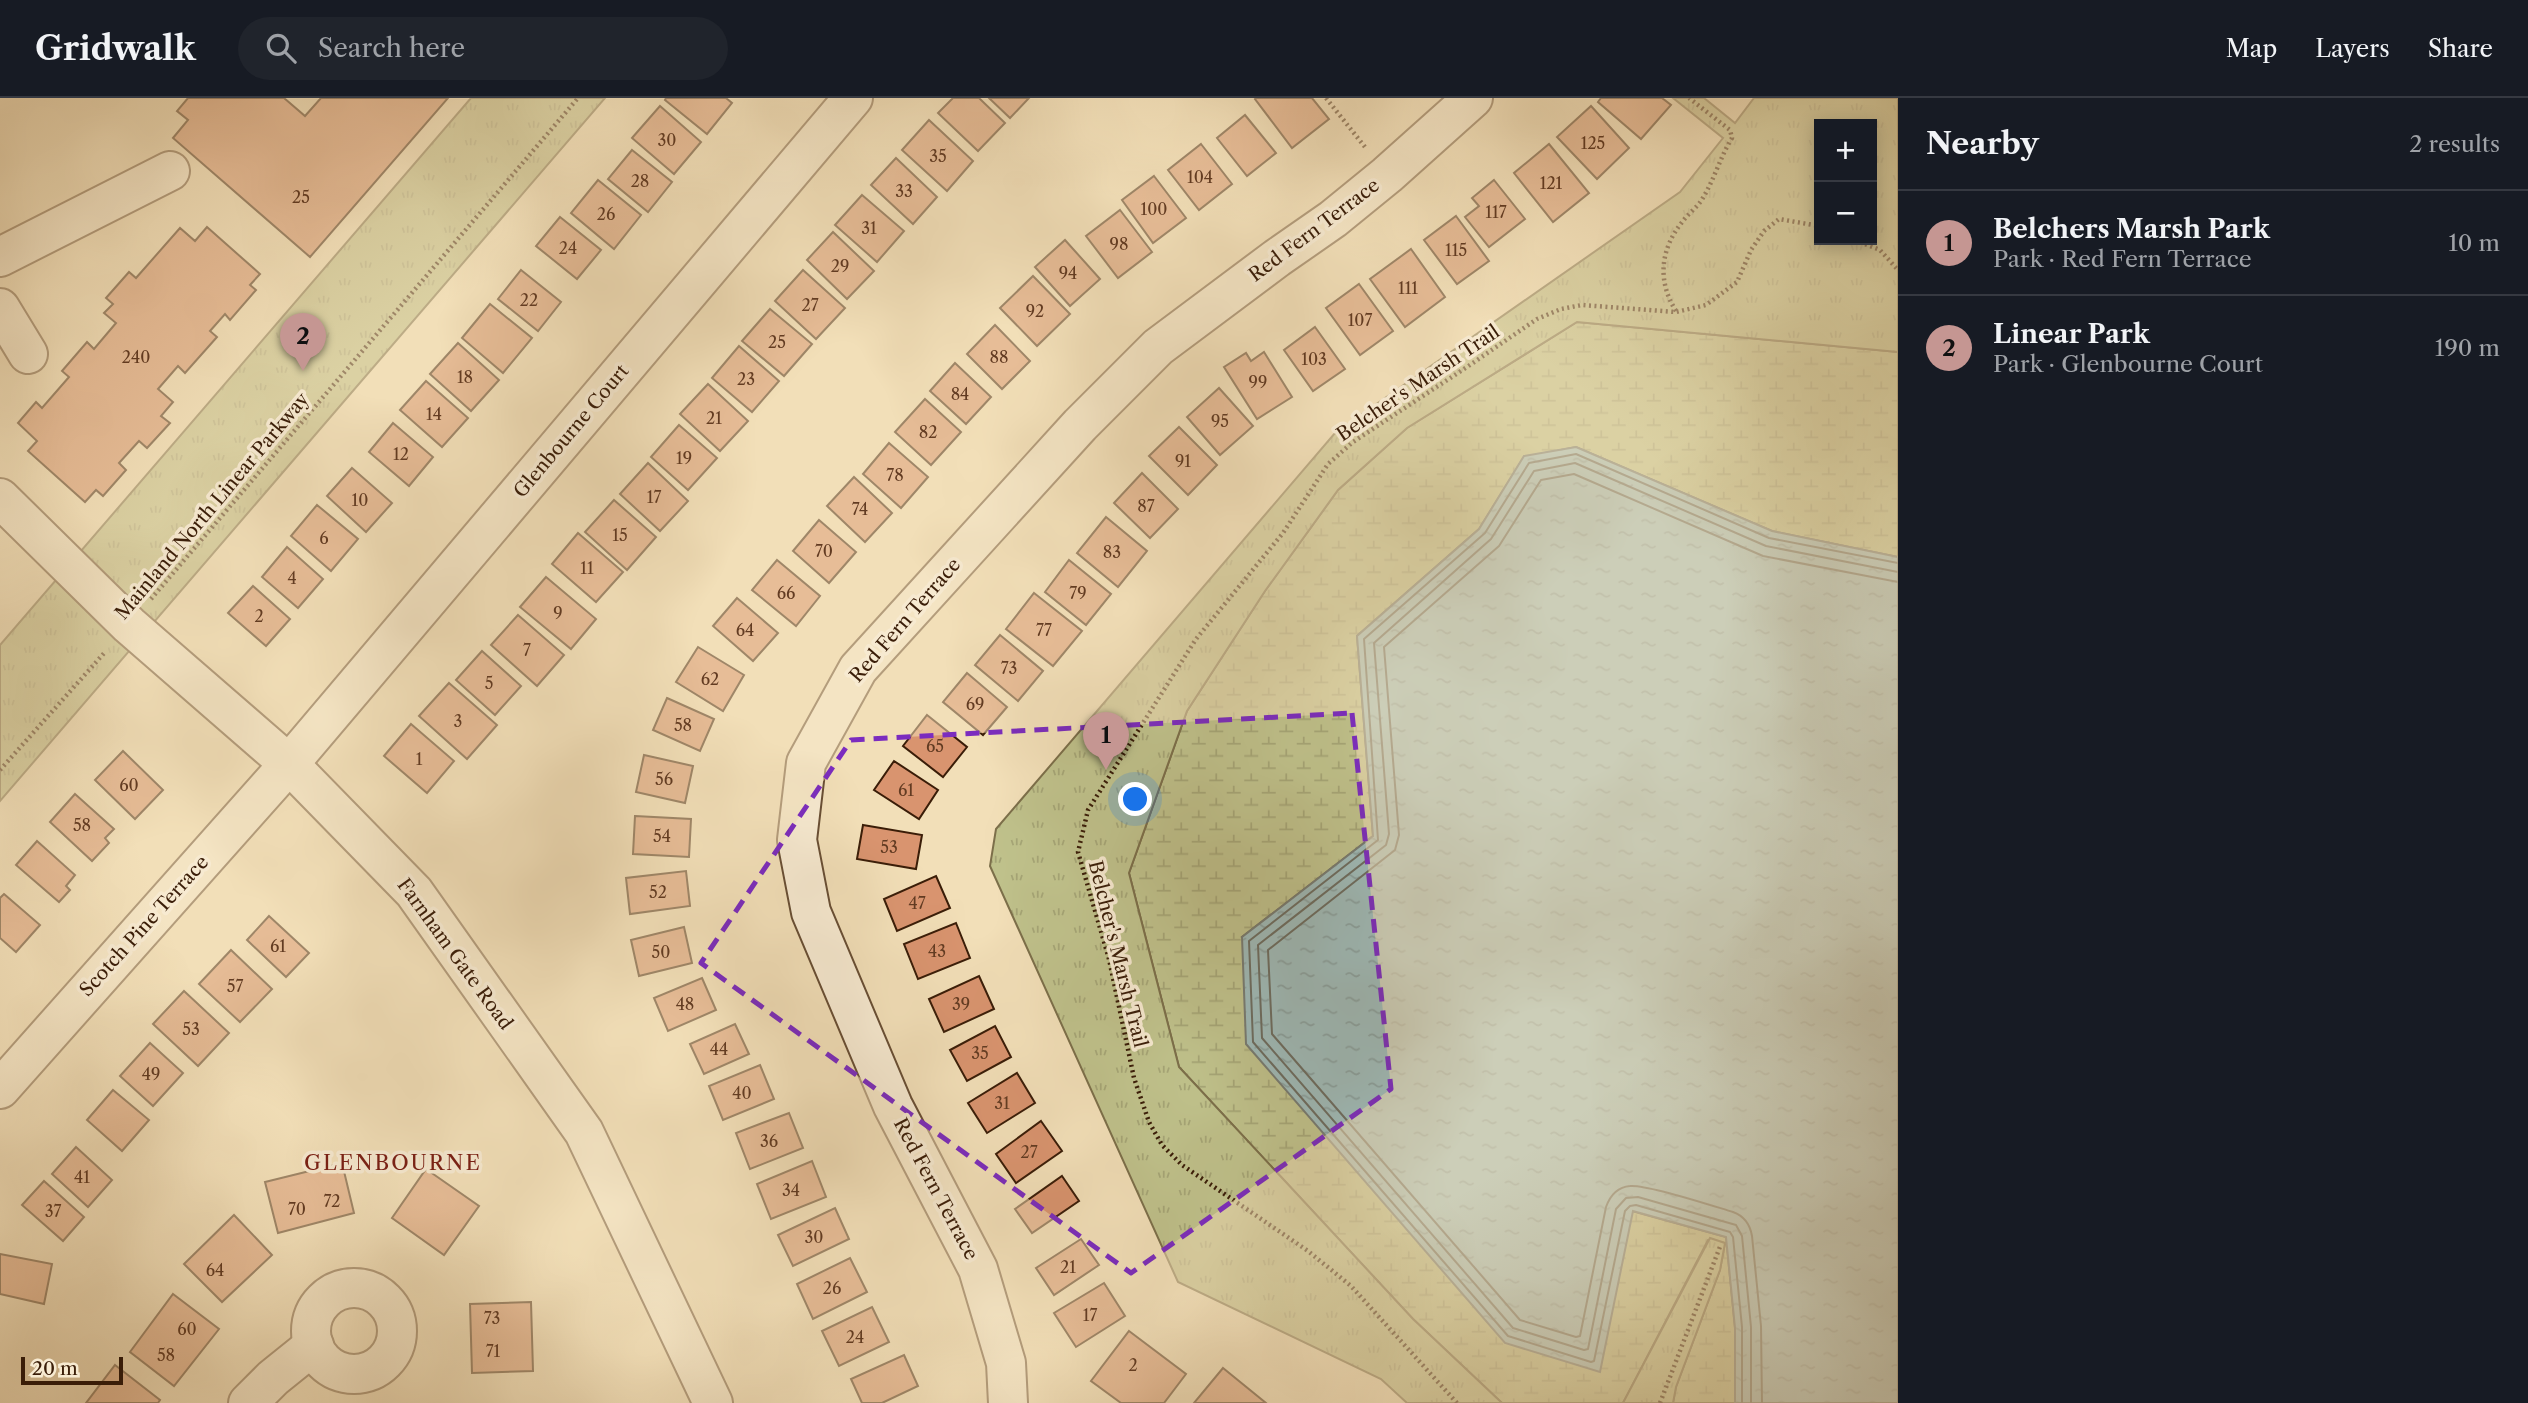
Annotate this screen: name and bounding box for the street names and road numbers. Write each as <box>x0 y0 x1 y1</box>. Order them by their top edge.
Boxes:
street label: Red Fern Terrace <box>1244 173 1384 287</box>
street label: Belcher's Marsh Trail <box>1332 320 1504 446</box>
street label: Glenbourne Court <box>509 360 634 502</box>
street label: Mainland North Linear Parkway <box>110 388 314 624</box>
street label: Red Fern Terrace <box>845 553 965 687</box>
street label: Scotch Pine Terrace <box>75 851 213 1001</box>
street label: Belcher's Marsh Trail <box>1084 858 1152 1050</box>
street label: Farnham Gate Road <box>393 874 518 1034</box>
street label: Red Fern Terrace <box>889 1114 983 1264</box>

